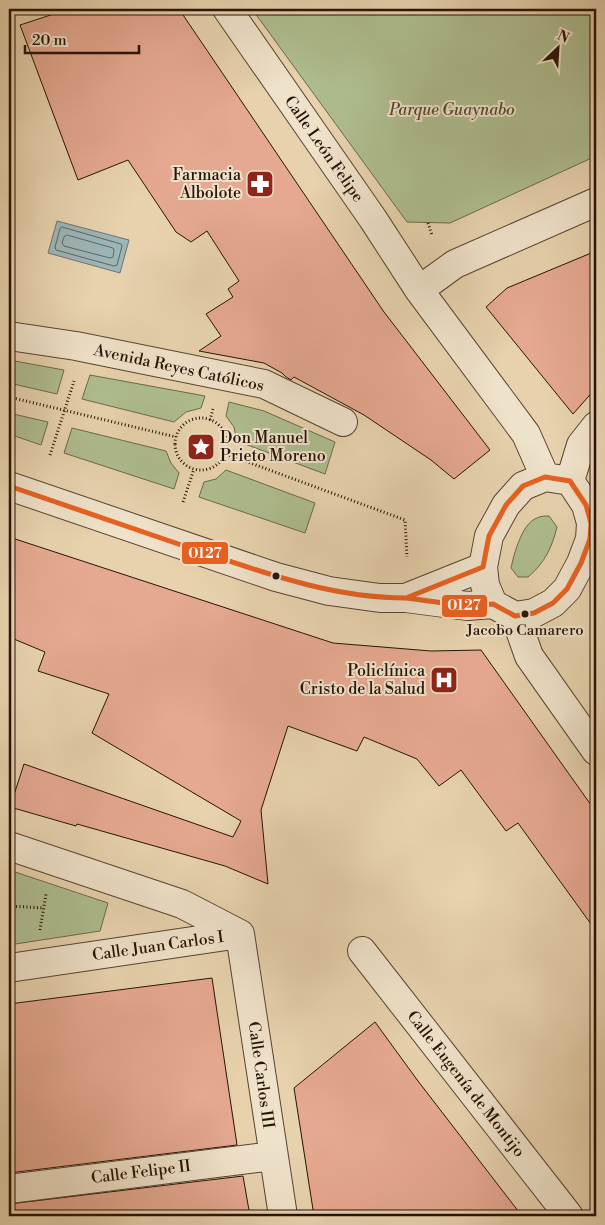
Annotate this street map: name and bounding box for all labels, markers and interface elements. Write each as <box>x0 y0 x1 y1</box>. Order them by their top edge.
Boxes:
scale bar <box>25 22 139 54</box>
north arrow <box>532 22 582 72</box>
text: N <box>554 27 572 48</box>
text: 20 m <box>32 31 67 50</box>
street label: Calle León Felipe <box>280 92 368 206</box>
park label: Parque Guaynabo <box>388 100 515 120</box>
place label: Farmacia Albolote <box>173 165 242 203</box>
pharmacy icon: Farmacia Albolote <box>245 169 275 199</box>
street label: Avenida Reyes Católicos <box>91 340 266 396</box>
place label: Don Manuel Prieto Moreno <box>220 428 326 466</box>
place icon: Don Manuel Prieto Moreno <box>186 432 216 462</box>
line badge: 0127 <box>181 541 229 565</box>
text: 0127 <box>188 545 223 563</box>
unlabelled marker <box>271 571 281 581</box>
line badge: 0127 <box>441 594 488 618</box>
text: 0127 <box>447 597 482 615</box>
marker: Jacobo Camarero <box>520 609 530 619</box>
place label: Jacobo Camarero <box>465 621 584 640</box>
place label: Policlínica Cristo de la Salud <box>300 661 426 699</box>
hospital icon: Policlínica Cristo de la Salud <box>429 665 459 695</box>
street label: Calle Juan Carlos I <box>91 927 225 965</box>
street label: Calle Eugenía de Montijo <box>403 1007 529 1161</box>
street label: Calle Carlos III <box>244 1020 278 1130</box>
street label: Calle Felipe II <box>90 1156 192 1188</box>

